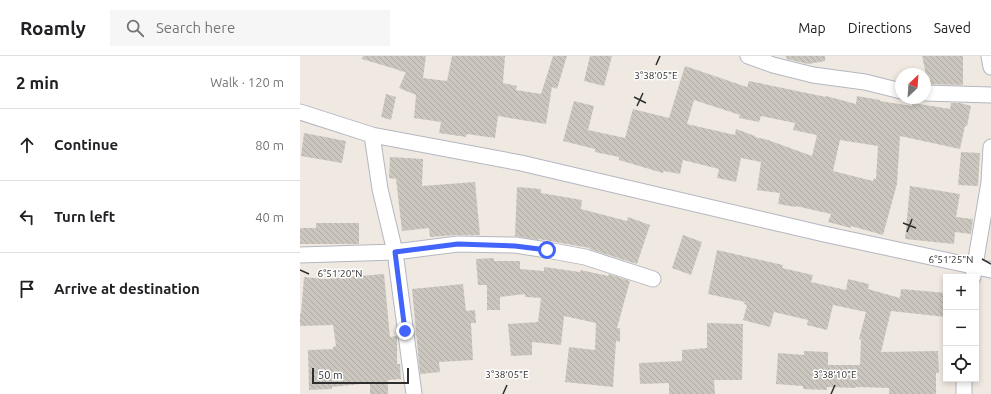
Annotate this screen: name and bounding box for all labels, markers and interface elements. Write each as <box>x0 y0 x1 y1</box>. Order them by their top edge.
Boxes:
search box <box>110 10 390 46</box>
text: Roamly <box>20 17 86 39</box>
icon: search <box>124 17 146 39</box>
text: Search here <box>156 19 235 36</box>
text: Map <box>798 20 826 36</box>
text: Directions <box>848 20 912 36</box>
text: Saved <box>934 20 971 36</box>
north arrow <box>895 68 931 104</box>
text: 3°38'05"E <box>634 70 678 81</box>
text: 2 min <box>16 73 59 92</box>
text: Walk · 120 m <box>210 75 284 89</box>
icon: ahead <box>16 134 38 156</box>
text: Continue <box>54 136 118 153</box>
text: 80 m <box>255 138 284 152</box>
icon: left <box>16 206 38 228</box>
text: Turn left <box>54 208 115 225</box>
text: 40 m <box>255 210 284 224</box>
route start <box>538 241 556 259</box>
text: 6°51'25"N <box>929 254 973 265</box>
text: 6°51'20"N <box>318 268 362 279</box>
map controls <box>943 274 979 382</box>
button: + <box>943 274 979 310</box>
icon: arrive <box>16 278 38 300</box>
text: Arrive at destination <box>54 280 200 297</box>
button: − <box>943 310 979 346</box>
route end <box>396 322 414 340</box>
button: locate <box>943 346 979 382</box>
scale bar <box>312 366 409 385</box>
text: 50 m <box>318 369 342 381</box>
text: 3°38'05"E <box>485 369 529 380</box>
text: 3°38'10"E <box>813 369 857 380</box>

